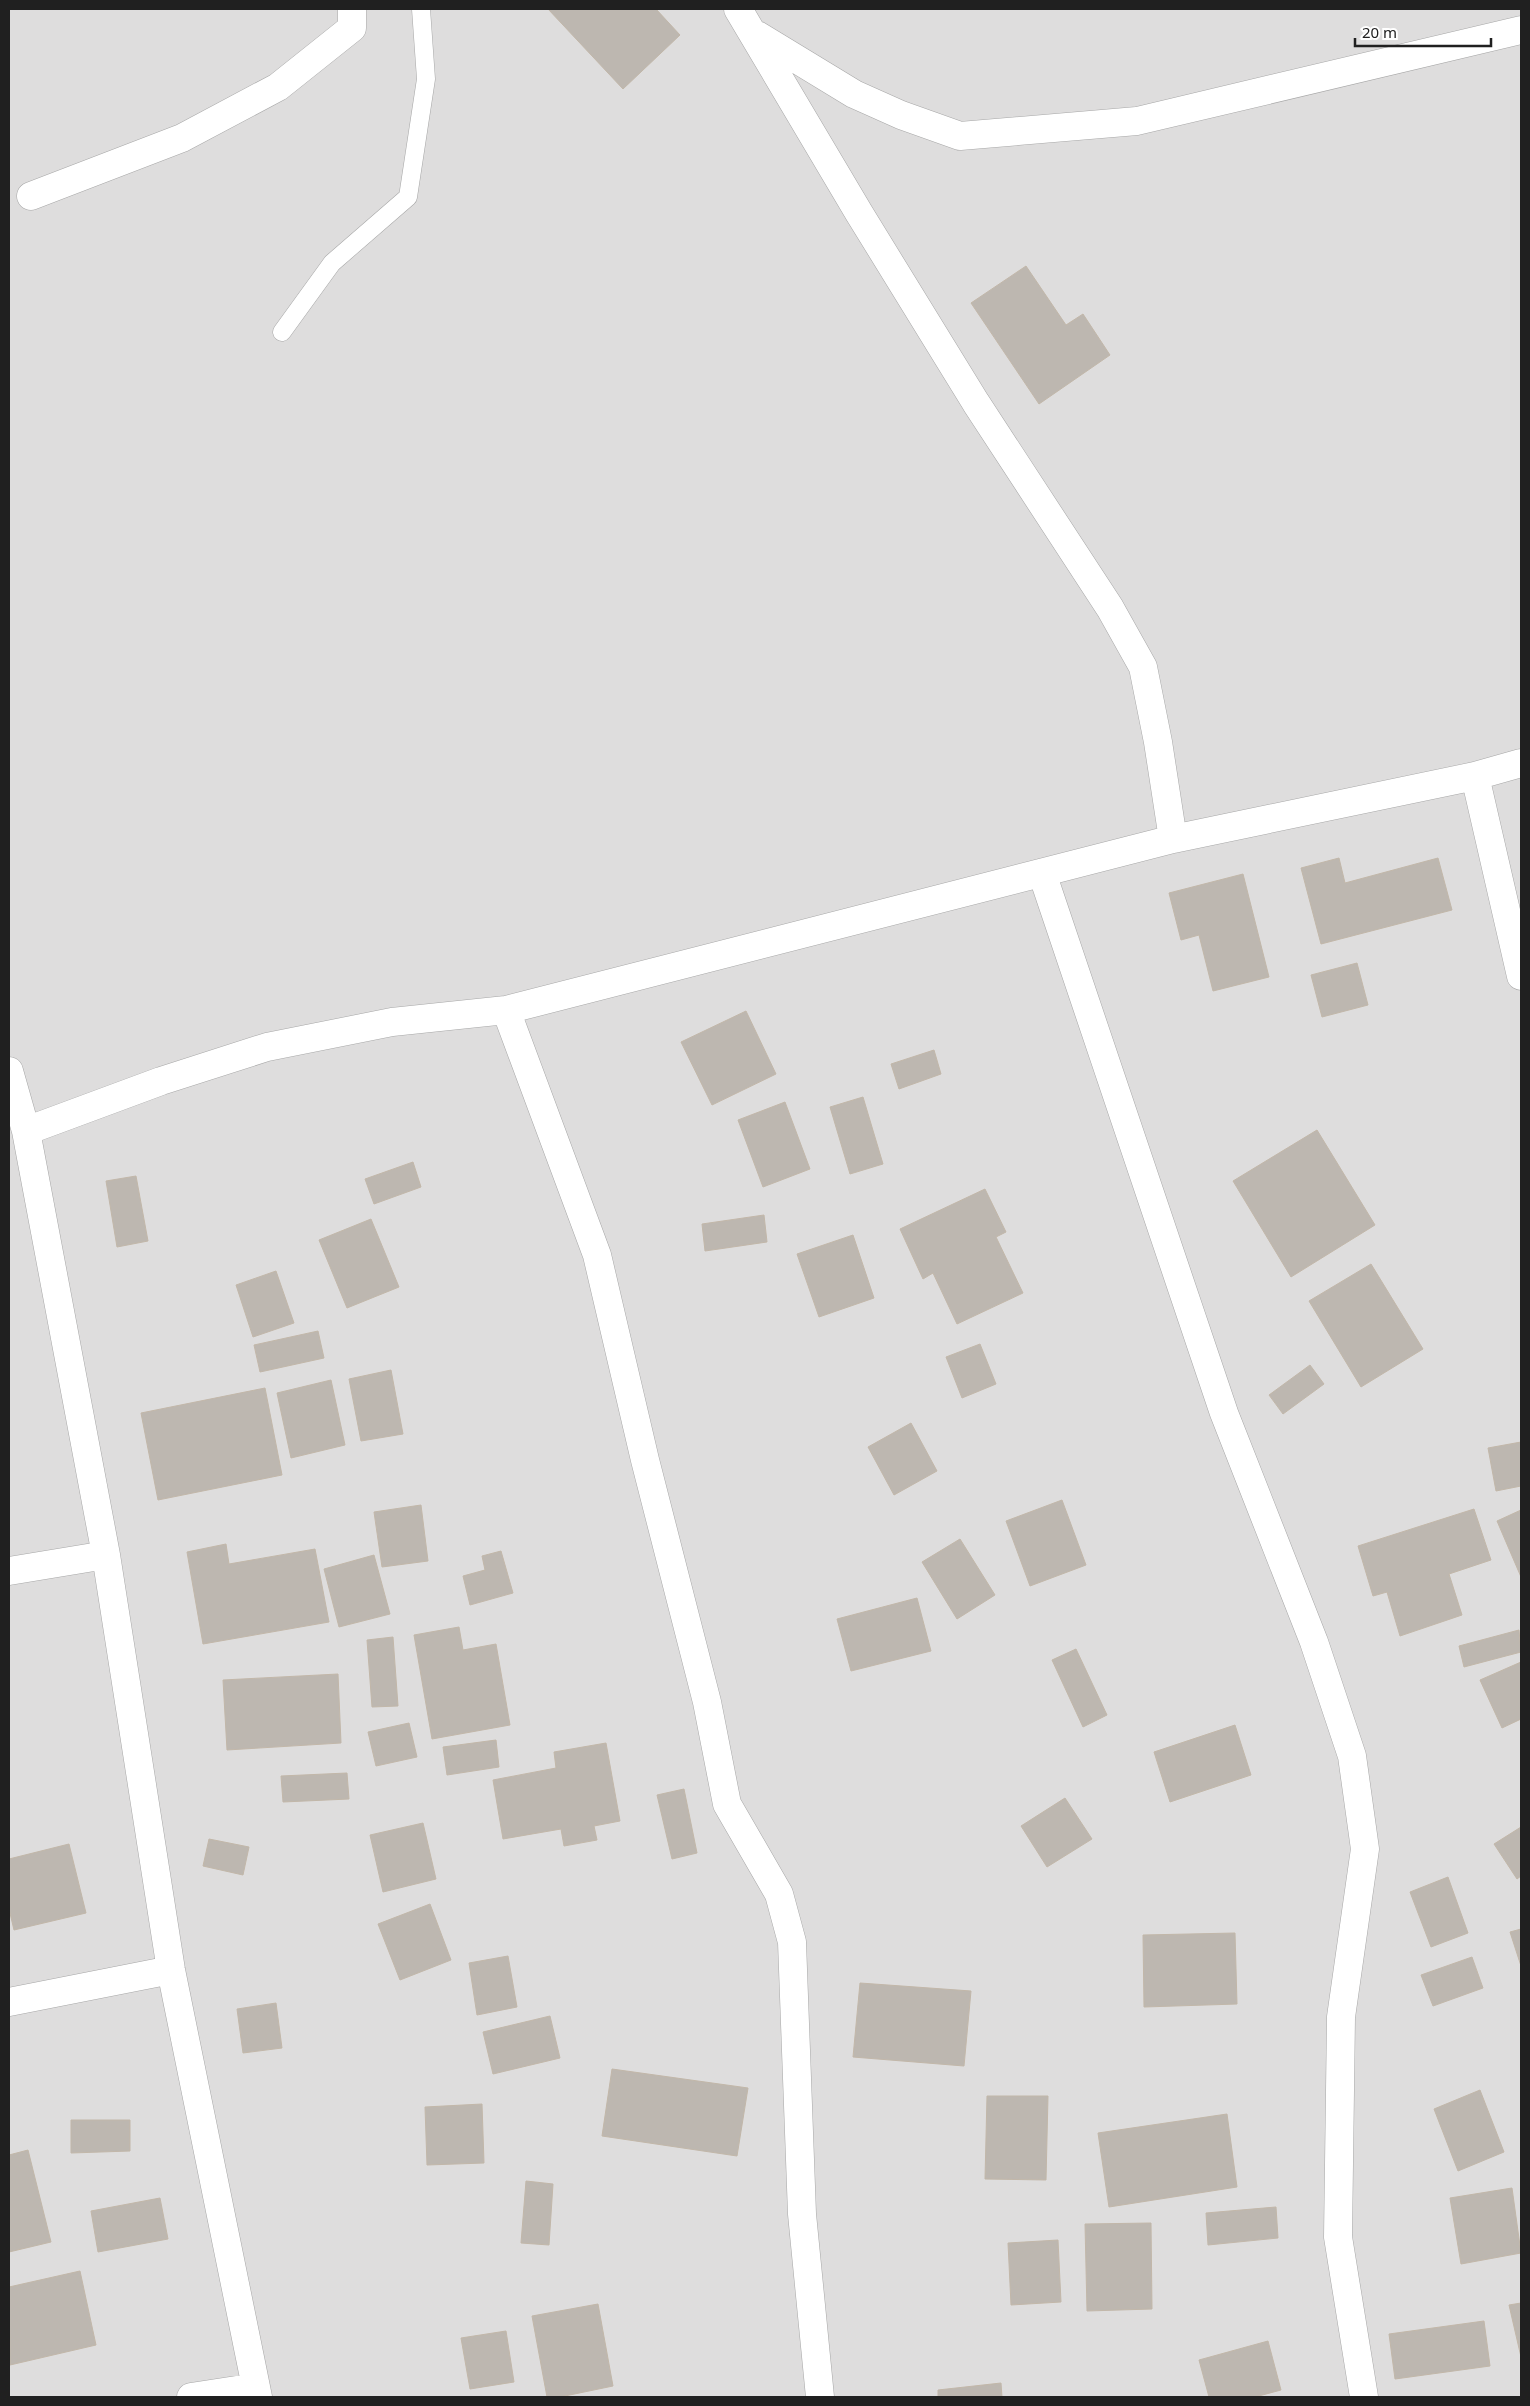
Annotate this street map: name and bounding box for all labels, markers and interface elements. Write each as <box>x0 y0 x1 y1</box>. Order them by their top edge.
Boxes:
scale bar <box>1355 15 1491 47</box>
text: 20 m <box>1362 22 1397 42</box>

